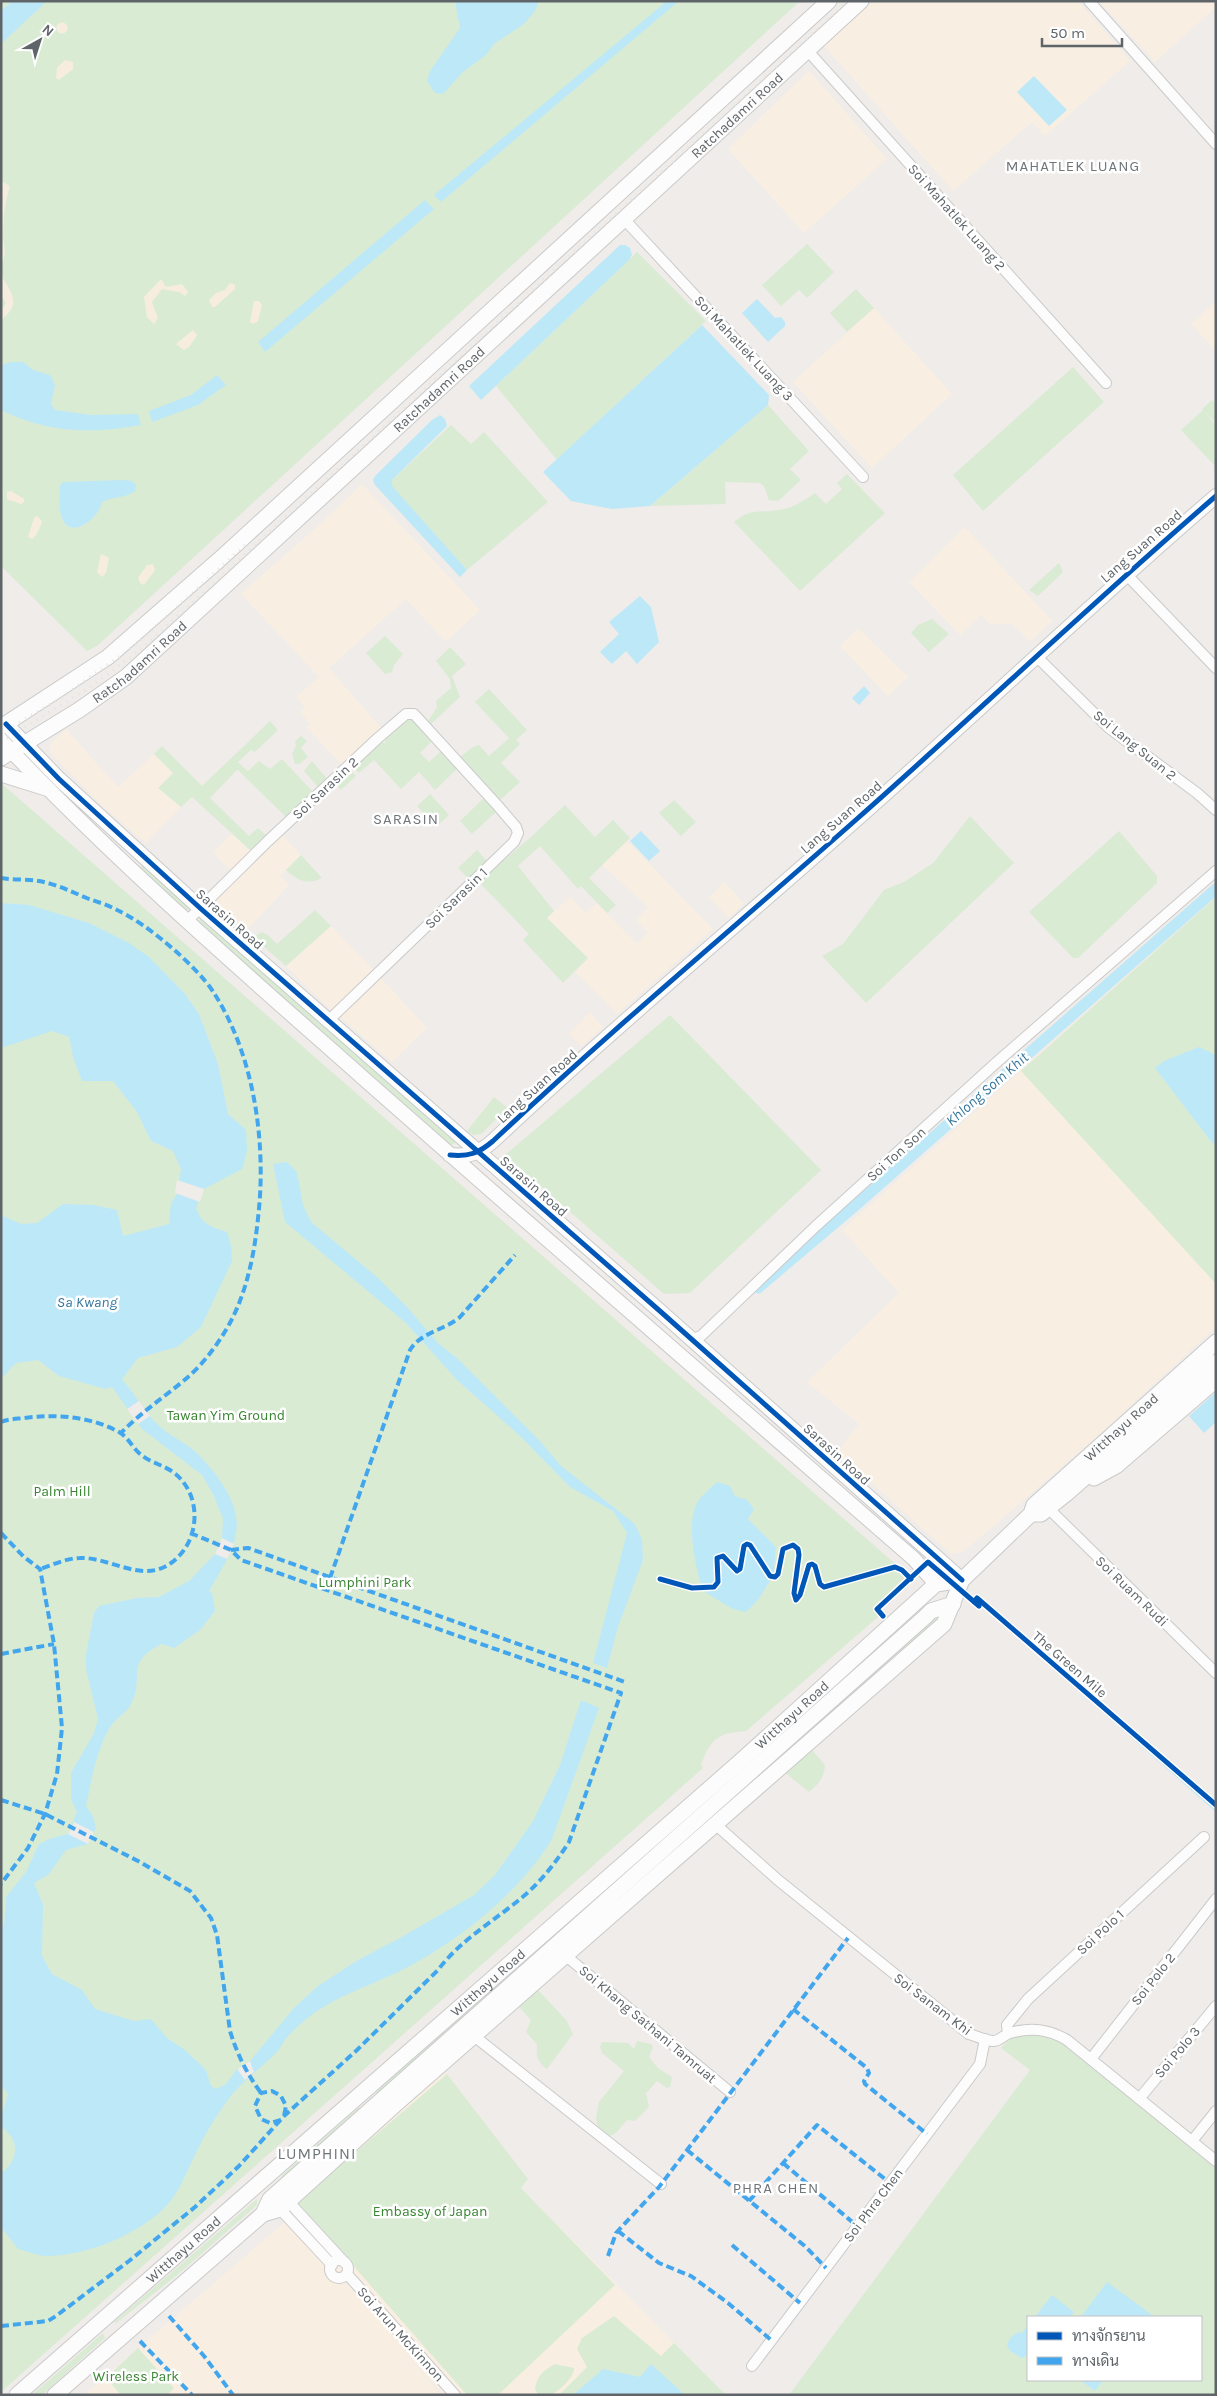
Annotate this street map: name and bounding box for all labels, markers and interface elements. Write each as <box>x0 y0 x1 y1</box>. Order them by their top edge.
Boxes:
north arrow <box>15 15 65 65</box>
scale bar <box>1042 15 1122 47</box>
text: N <box>39 21 57 40</box>
text: 50 m <box>1050 24 1085 42</box>
street label: Ratchadamri Road <box>688 69 787 162</box>
district label: MAHATLEK LUANG <box>1006 157 1140 175</box>
street label: Soi Mahatlek Luang 2 <box>904 161 1009 274</box>
street label: Soi Mahatlek Luang 3 <box>690 292 797 404</box>
street label: Ratchadamri Road <box>390 343 489 436</box>
street label: Lang Suan Road <box>1097 506 1186 586</box>
street label: Ratchadamri Road <box>89 617 191 707</box>
street label: Soi Lang Suan 2 <box>1090 707 1180 784</box>
street label: Soi Sarasin 2 <box>289 754 362 823</box>
street label: Lang Suan Road <box>797 777 886 857</box>
district label: SARASIN <box>373 810 439 828</box>
street label: Soi Sarasin 1 <box>421 864 491 932</box>
street label: Sarasin Road <box>192 885 267 954</box>
street label: Lang Suan Road <box>494 1046 581 1127</box>
water label: Khlong Som Khit <box>942 1048 1033 1130</box>
street label: Soi Ton Son <box>863 1123 929 1185</box>
street label: Sarasin Road <box>496 1152 571 1221</box>
water label: Sa Kwang <box>57 1293 119 1311</box>
street label: Witthayu Road <box>1081 1390 1162 1465</box>
park label: Tawan Yim Ground <box>167 1407 285 1424</box>
street label: Sarasin Road <box>800 1420 874 1489</box>
park label: Palm Hill <box>33 1483 91 1500</box>
street label: Soi Ruam Rudi <box>1092 1552 1171 1630</box>
park label: Lumphini Park <box>318 1574 412 1591</box>
street label: The Green Mile <box>1029 1627 1110 1701</box>
street label: Witthayu Road <box>752 1677 833 1753</box>
street label: Soi Polo 1 <box>1073 1906 1128 1959</box>
street label: Witthayu Road <box>447 1946 529 2020</box>
street label: Soi Polo 2 <box>1128 1950 1179 2009</box>
street label: Soi Khang Sathani Tamruat <box>575 1962 720 2087</box>
street label: Soi Sanam Khi <box>890 1969 975 2039</box>
street label: Soi Polo 3 <box>1151 2023 1204 2082</box>
district label: LUMPHINI <box>278 2144 356 2163</box>
street label: Soi Phra Chen <box>840 2165 907 2246</box>
district label: PHRA CHEN <box>733 2179 819 2197</box>
park label: Embassy of Japan <box>373 2203 487 2220</box>
street label: Witthayu Road <box>143 2212 225 2287</box>
street label: Soi Arun McKinnon <box>354 2283 448 2385</box>
legend <box>1027 2316 1202 2381</box>
text: ทางจักรยาน <box>1072 2327 1146 2345</box>
text: ทางเดิน <box>1072 2352 1119 2370</box>
park label: Wireless Park <box>93 2368 179 2385</box>

